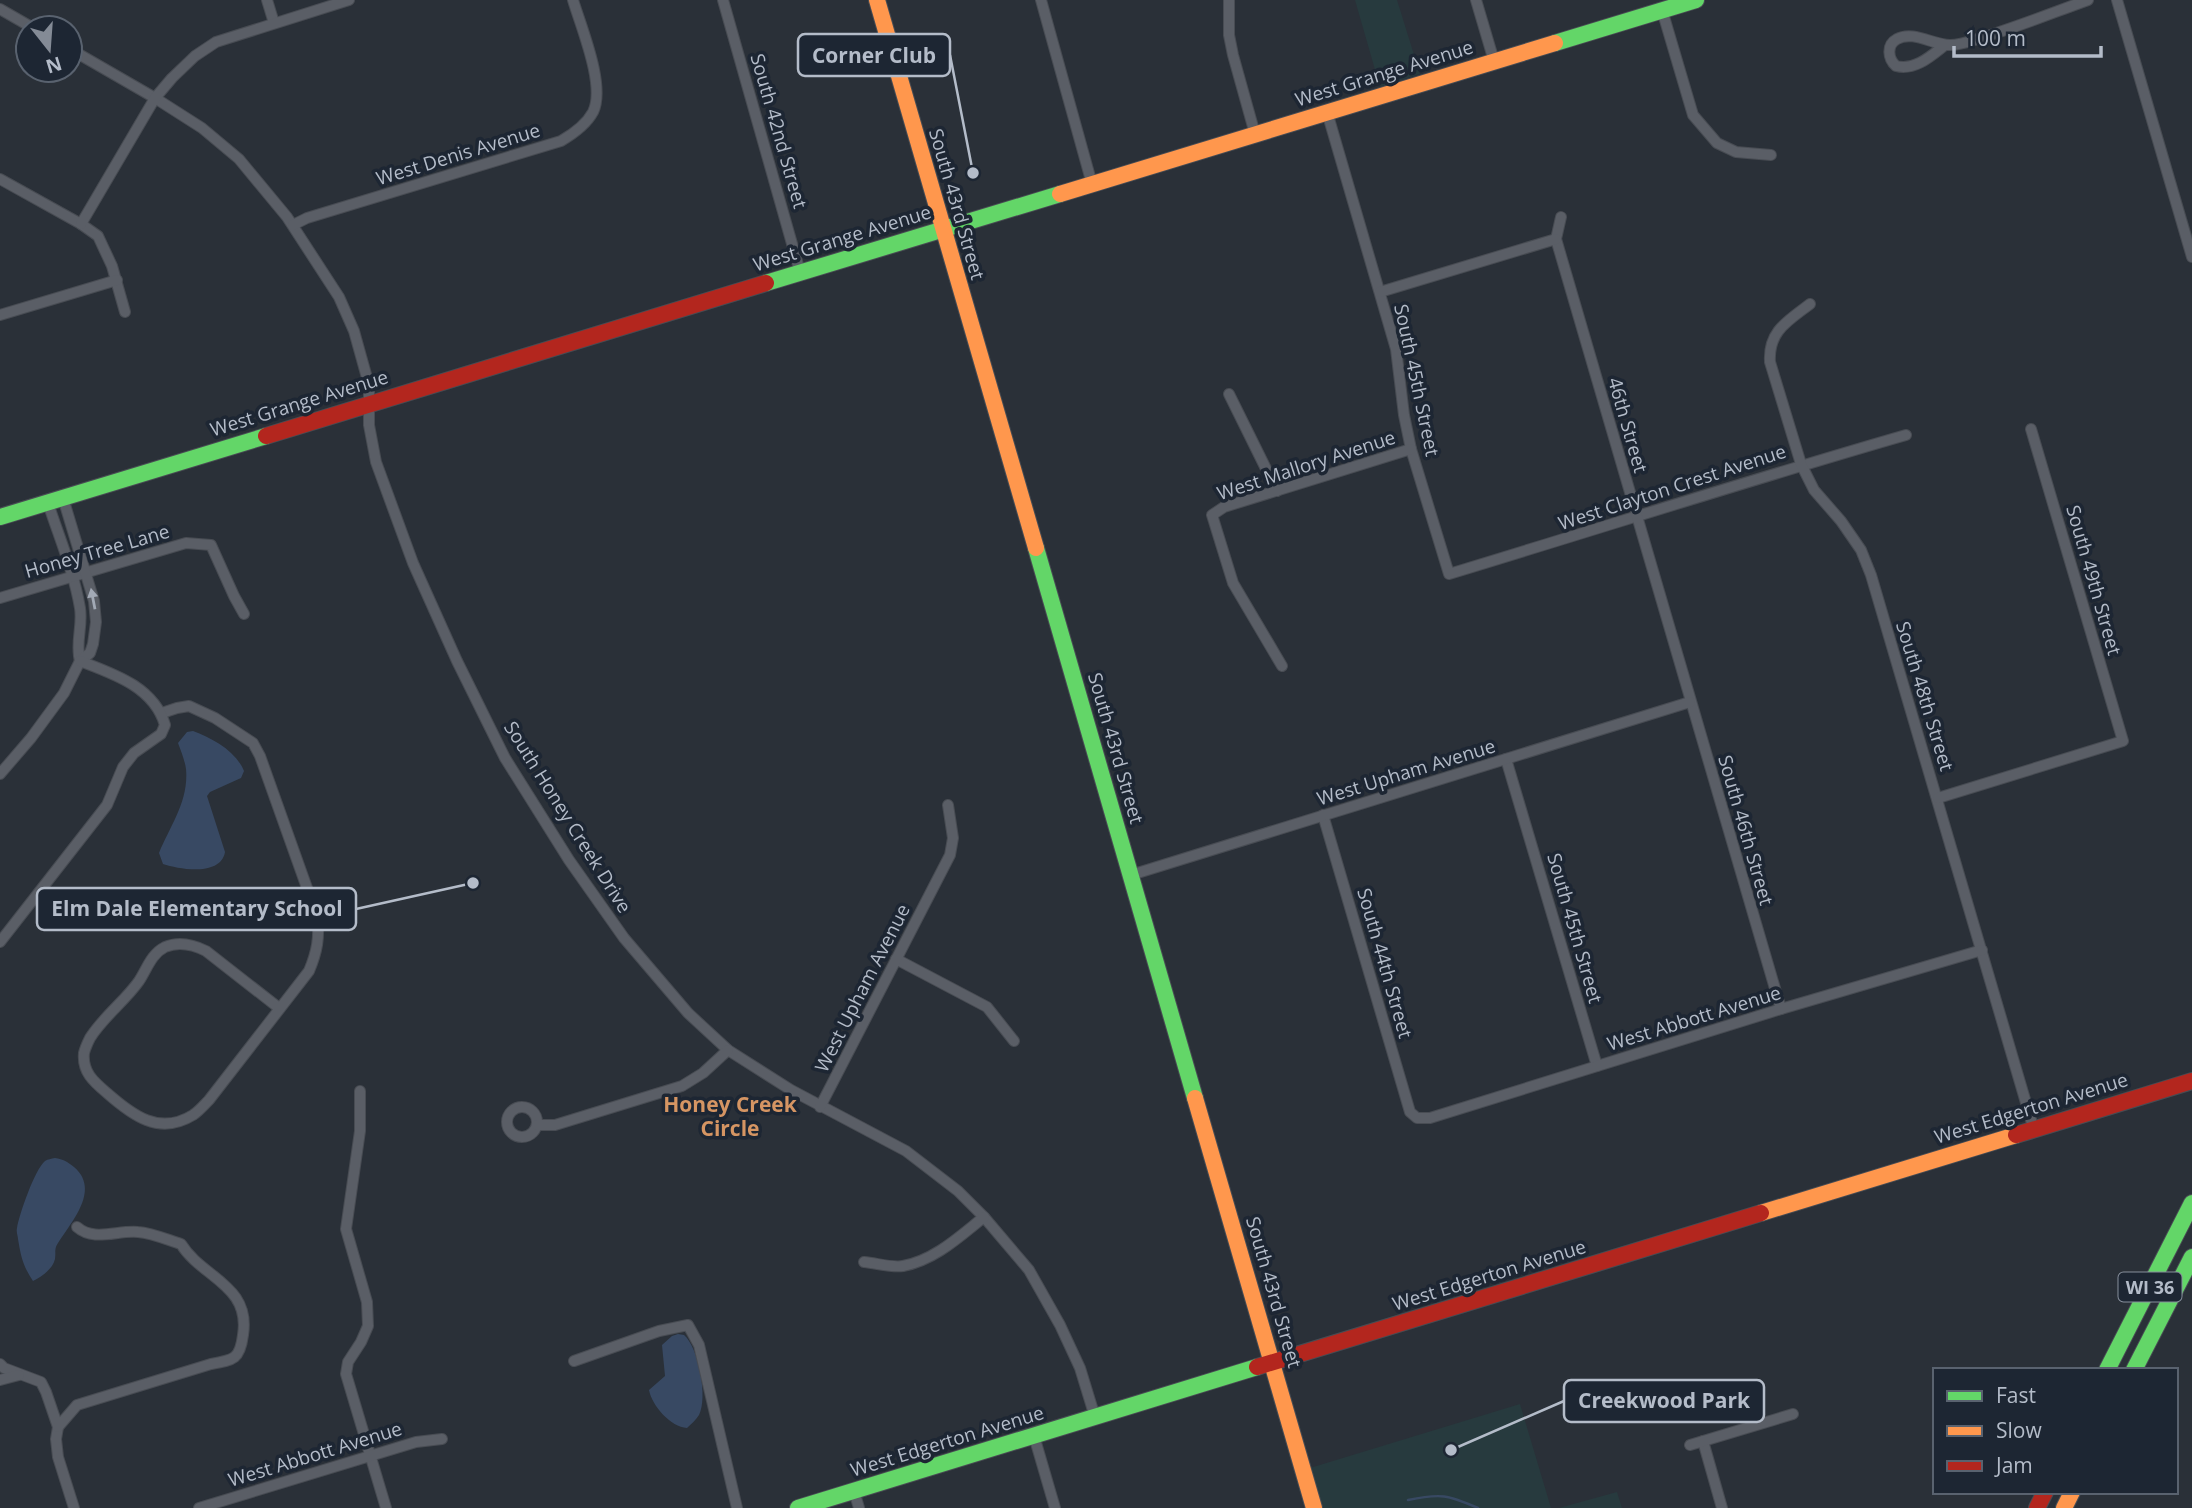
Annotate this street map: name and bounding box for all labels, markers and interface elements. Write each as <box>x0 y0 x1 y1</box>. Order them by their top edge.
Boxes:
north arrow <box>14 14 84 84</box>
scale bar <box>1954 14 2101 58</box>
text: 100 m <box>1965 24 2026 52</box>
callout: Corner Club <box>798 34 950 76</box>
street label: West Grange Avenue <box>1292 34 1476 112</box>
text: Corner Club <box>812 41 936 69</box>
text: N <box>43 51 65 80</box>
street label: South 42nd Street <box>744 51 814 212</box>
street label: West Denis Avenue <box>373 117 543 191</box>
street label: South 43rd Street <box>923 125 991 283</box>
street label: West Grange Avenue <box>750 199 934 277</box>
street label: South 45th Street <box>1388 301 1446 459</box>
street label: West Grange Avenue <box>207 364 391 442</box>
street label: 46th Street <box>1602 374 1654 476</box>
street label: West Mallory Avenue <box>1214 424 1398 506</box>
street label: West Clayton Crest Avenue <box>1555 438 1789 536</box>
street label: South 49th Street <box>2060 502 2128 658</box>
street label: Honey Tree Lane <box>22 518 172 584</box>
one-way arrow <box>87 588 98 610</box>
street label: South 48th Street <box>1890 618 1960 774</box>
street label: South 43rd Street <box>1082 669 1150 827</box>
street label: South Honey Creek Drive <box>498 716 638 918</box>
street label: West Upham Avenue <box>1314 732 1498 812</box>
street label: South 46th Street <box>1712 752 1780 908</box>
street label: South 45th Street <box>1541 850 1609 1006</box>
street label: South 44th Street <box>1351 885 1419 1041</box>
callout: Elm Dale Elementary School <box>37 888 356 930</box>
text: Elm Dale Elementary School <box>51 894 343 922</box>
street label: West Upham Avenue <box>808 900 916 1076</box>
street label: West Abbott Avenue <box>1604 979 1784 1057</box>
street label: West Edgerton Avenue <box>1931 1066 2131 1150</box>
district label: Honey Creek Circle <box>663 1090 798 1142</box>
street label: South 43rd Street <box>1240 1213 1308 1371</box>
street label: West Edgerton Avenue <box>1389 1233 1589 1317</box>
road number: WI 36 <box>2118 1272 2182 1302</box>
legend <box>1933 1368 2178 1494</box>
callout: Creekwood Park <box>1564 1380 1764 1422</box>
text: Fast <box>1996 1381 2036 1409</box>
text: Creekwood Park <box>1578 1386 1751 1414</box>
street label: West Edgerton Avenue <box>847 1399 1047 1483</box>
street label: West Abbott Avenue <box>225 1415 405 1493</box>
text: Slow <box>1996 1416 2042 1444</box>
text: Jam <box>1994 1451 2033 1479</box>

